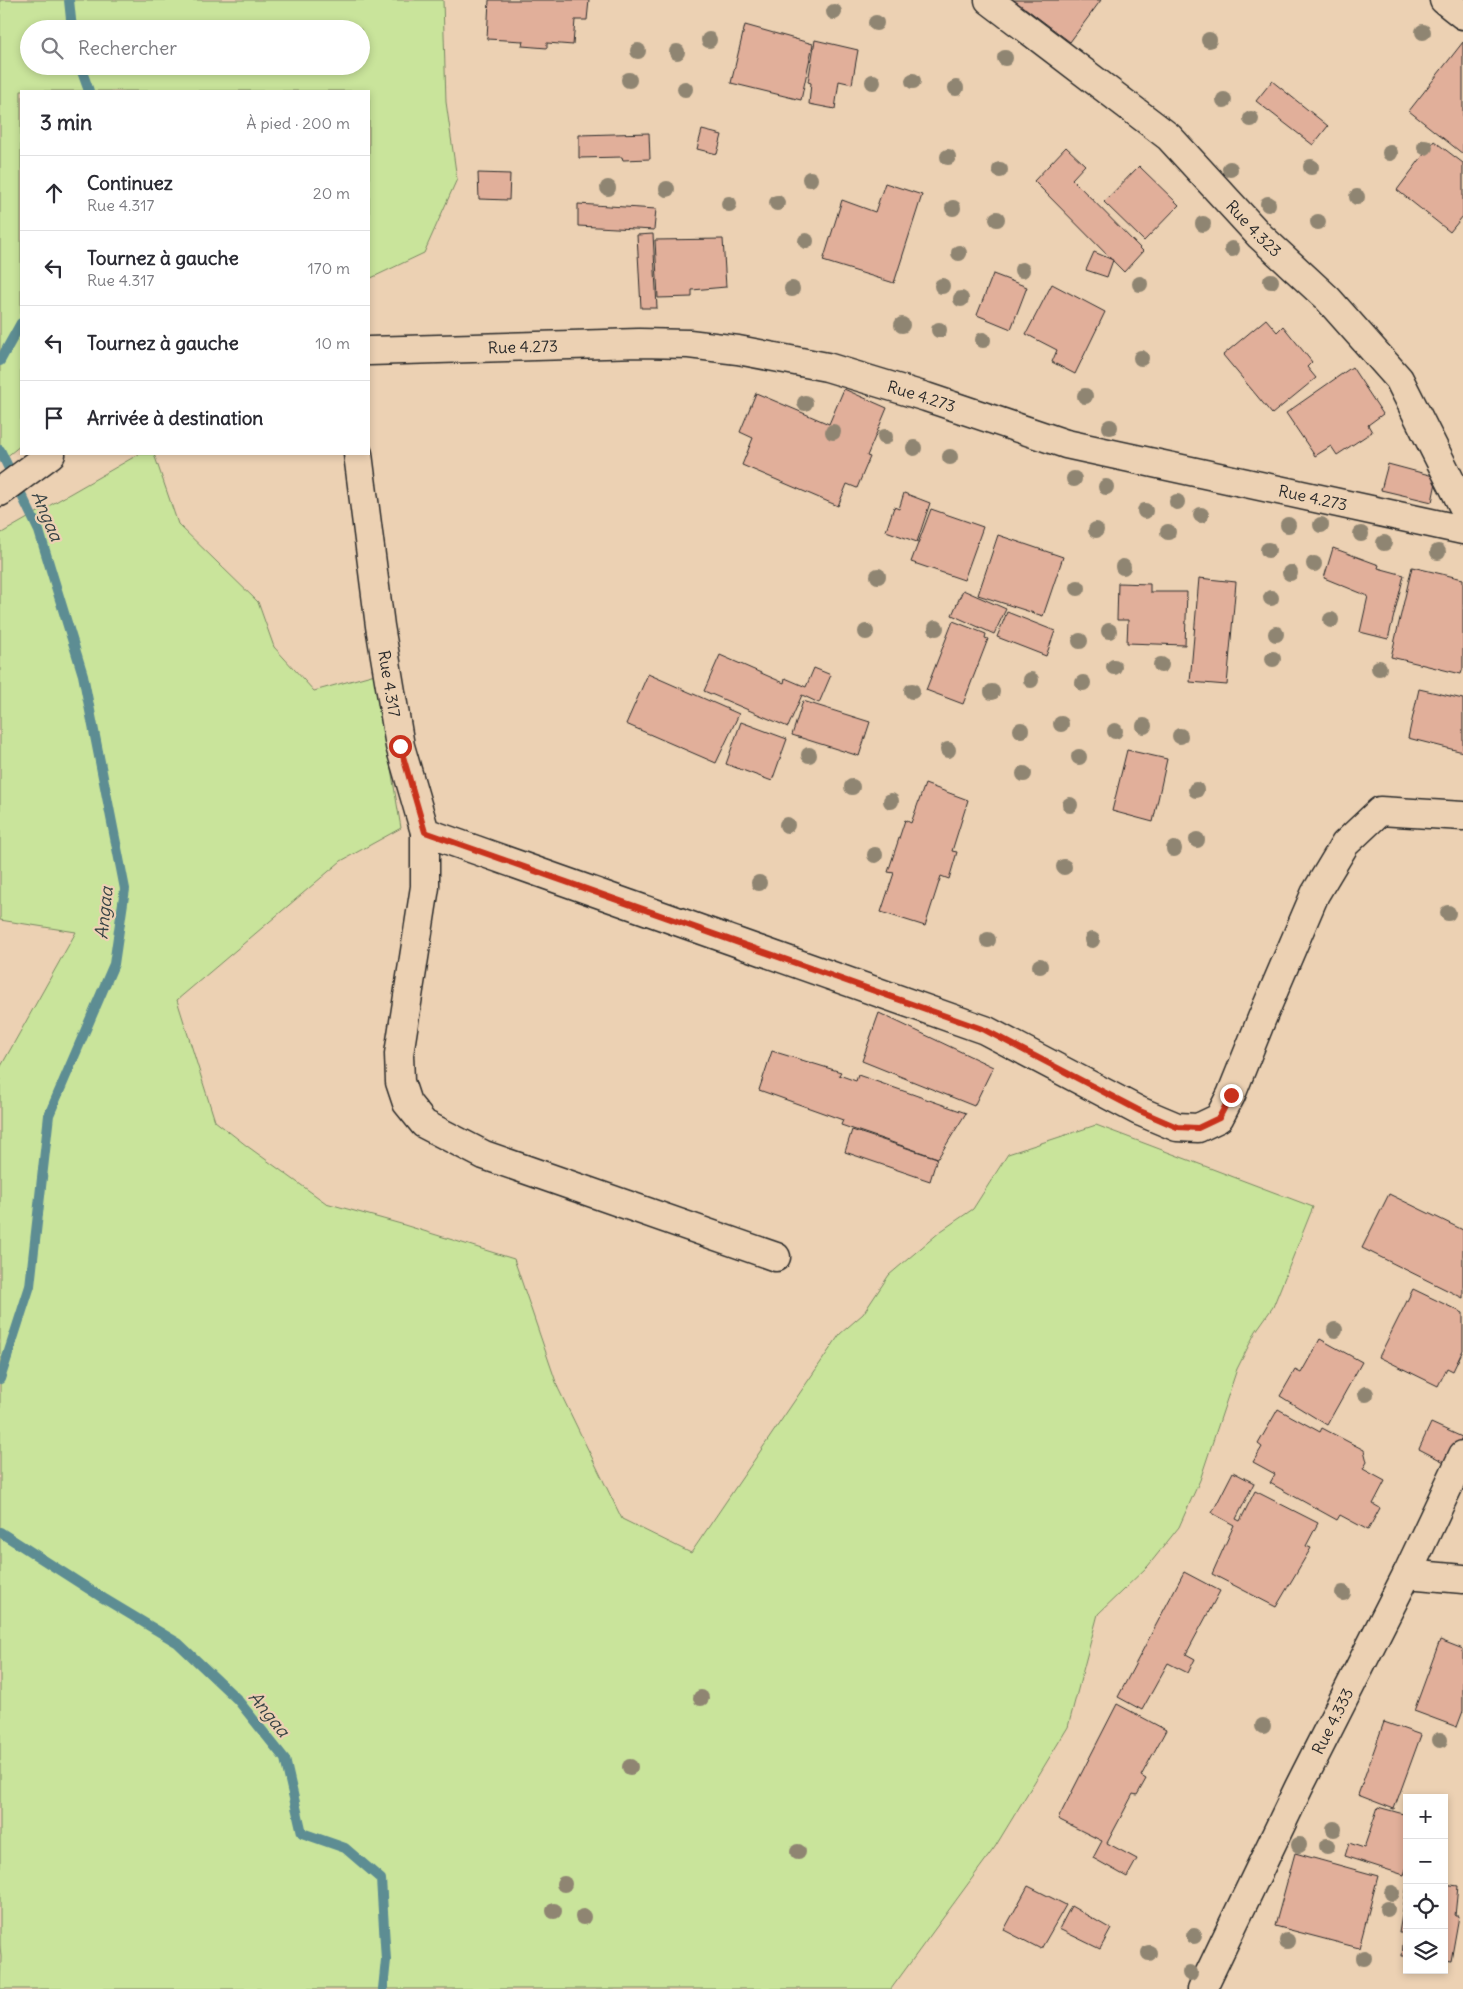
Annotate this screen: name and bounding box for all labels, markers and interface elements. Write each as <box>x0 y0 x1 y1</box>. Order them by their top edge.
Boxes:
search box <box>20 20 370 75</box>
icon: search <box>38 34 66 62</box>
text: Rechercher <box>78 36 177 60</box>
text: 3 min <box>40 109 92 136</box>
text: À pied · 200 m <box>246 113 350 133</box>
text: Continuez <box>87 171 173 195</box>
icon: ahead <box>40 179 68 207</box>
text: 20 m <box>313 183 350 203</box>
text: Rue 4.317 <box>87 195 154 215</box>
street label: Rue 4.323 <box>1222 196 1286 261</box>
text: Tournez à gauche <box>87 246 239 270</box>
icon: left <box>40 254 68 282</box>
text: 170 m <box>307 258 350 278</box>
text: Rue 4.317 <box>87 270 154 290</box>
icon: left <box>40 329 68 357</box>
text: Tournez à gauche <box>87 331 239 355</box>
text: 10 m <box>315 333 350 353</box>
street label: Rue 4.273 <box>488 335 558 357</box>
street label: Rue 4.273 <box>885 376 958 416</box>
icon: arrive <box>40 404 68 432</box>
text: Arrivée à destination <box>87 406 263 430</box>
street label: Rue 4.273 <box>1277 480 1349 515</box>
water label: Angaa <box>27 487 69 546</box>
street label: Rue 4.317 <box>374 649 405 719</box>
route start <box>389 735 412 758</box>
water label: Angaa <box>89 884 118 940</box>
route end <box>1220 1084 1243 1107</box>
street label: Rue 4.333 <box>1307 1685 1358 1758</box>
water label: Angaa <box>244 1686 296 1743</box>
map controls <box>1403 1794 1448 1974</box>
button: + <box>1403 1794 1448 1839</box>
button: − <box>1403 1839 1448 1884</box>
button: locate <box>1403 1884 1448 1929</box>
button: layers <box>1403 1929 1448 1974</box>

